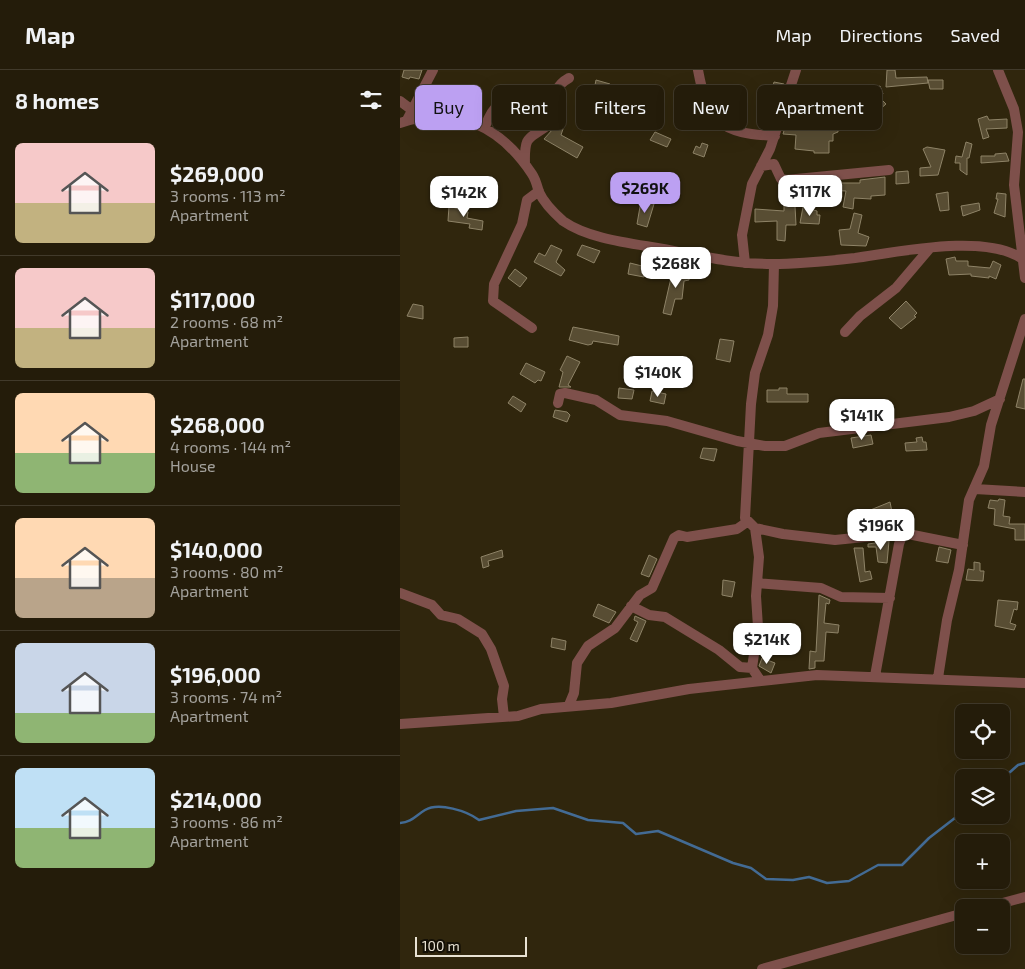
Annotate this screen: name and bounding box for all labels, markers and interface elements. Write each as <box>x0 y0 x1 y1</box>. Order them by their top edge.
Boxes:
text: Map <box>25 20 75 49</box>
text: Map <box>775 24 812 46</box>
text: Directions <box>840 24 923 46</box>
text: Saved <box>951 24 1000 46</box>
chip: Buy <box>415 85 482 130</box>
chip: Rent <box>492 85 566 130</box>
chip: Filters <box>576 85 664 130</box>
chip: New <box>674 85 747 130</box>
chip: Apartment <box>757 85 882 130</box>
icon: filters <box>357 86 385 114</box>
text: 8 homes <box>15 88 99 113</box>
text: $269,000 <box>170 161 264 186</box>
icon: home <box>55 163 115 223</box>
pin: $269K <box>610 172 680 214</box>
pin: $117K <box>775 174 845 217</box>
pin: $142K <box>429 176 499 218</box>
text: $269K <box>621 178 669 197</box>
text: $117K <box>789 181 831 200</box>
text: $142K <box>441 182 487 201</box>
text: 3 rooms · 113 m² <box>170 186 286 205</box>
text: Apartment <box>170 205 249 224</box>
pin: $268K <box>641 246 711 289</box>
text: $268K <box>652 253 700 272</box>
text: $117,000 <box>170 287 255 312</box>
icon: home <box>55 288 115 348</box>
text: 2 rooms · 68 m² <box>170 312 283 331</box>
text: Apartment <box>170 331 249 350</box>
pin: $140K <box>623 356 693 398</box>
text: $140K <box>635 362 681 381</box>
pin: $141K <box>827 398 897 441</box>
text: $141K <box>840 405 884 424</box>
text: $268,000 <box>170 412 265 437</box>
icon: home <box>55 413 115 473</box>
text: 4 rooms · 144 m² <box>170 437 291 456</box>
text: House <box>170 456 216 475</box>
pin: $196K <box>846 508 916 551</box>
text: $196K <box>858 515 904 534</box>
text: $140,000 <box>170 537 263 562</box>
icon: home <box>55 538 115 598</box>
text: 3 rooms · 80 m² <box>170 562 283 581</box>
text: Apartment <box>170 581 249 600</box>
pin: $214K <box>732 622 802 665</box>
text: $214K <box>744 629 790 648</box>
text: $196,000 <box>170 662 261 687</box>
icon: home <box>55 663 115 723</box>
text: 3 rooms · 74 m² <box>170 687 282 706</box>
map controls <box>955 704 1010 954</box>
button: locate <box>955 704 1010 759</box>
text: Apartment <box>170 706 249 725</box>
button: layers <box>955 769 1010 824</box>
text: $214,000 <box>170 787 262 812</box>
icon: home <box>55 788 115 848</box>
text: 3 rooms · 86 m² <box>170 812 283 831</box>
text: Apartment <box>170 831 249 850</box>
button: + <box>955 834 1010 889</box>
button: − <box>955 899 1010 954</box>
scale bar <box>415 934 528 957</box>
text: 100 m <box>422 937 460 954</box>

